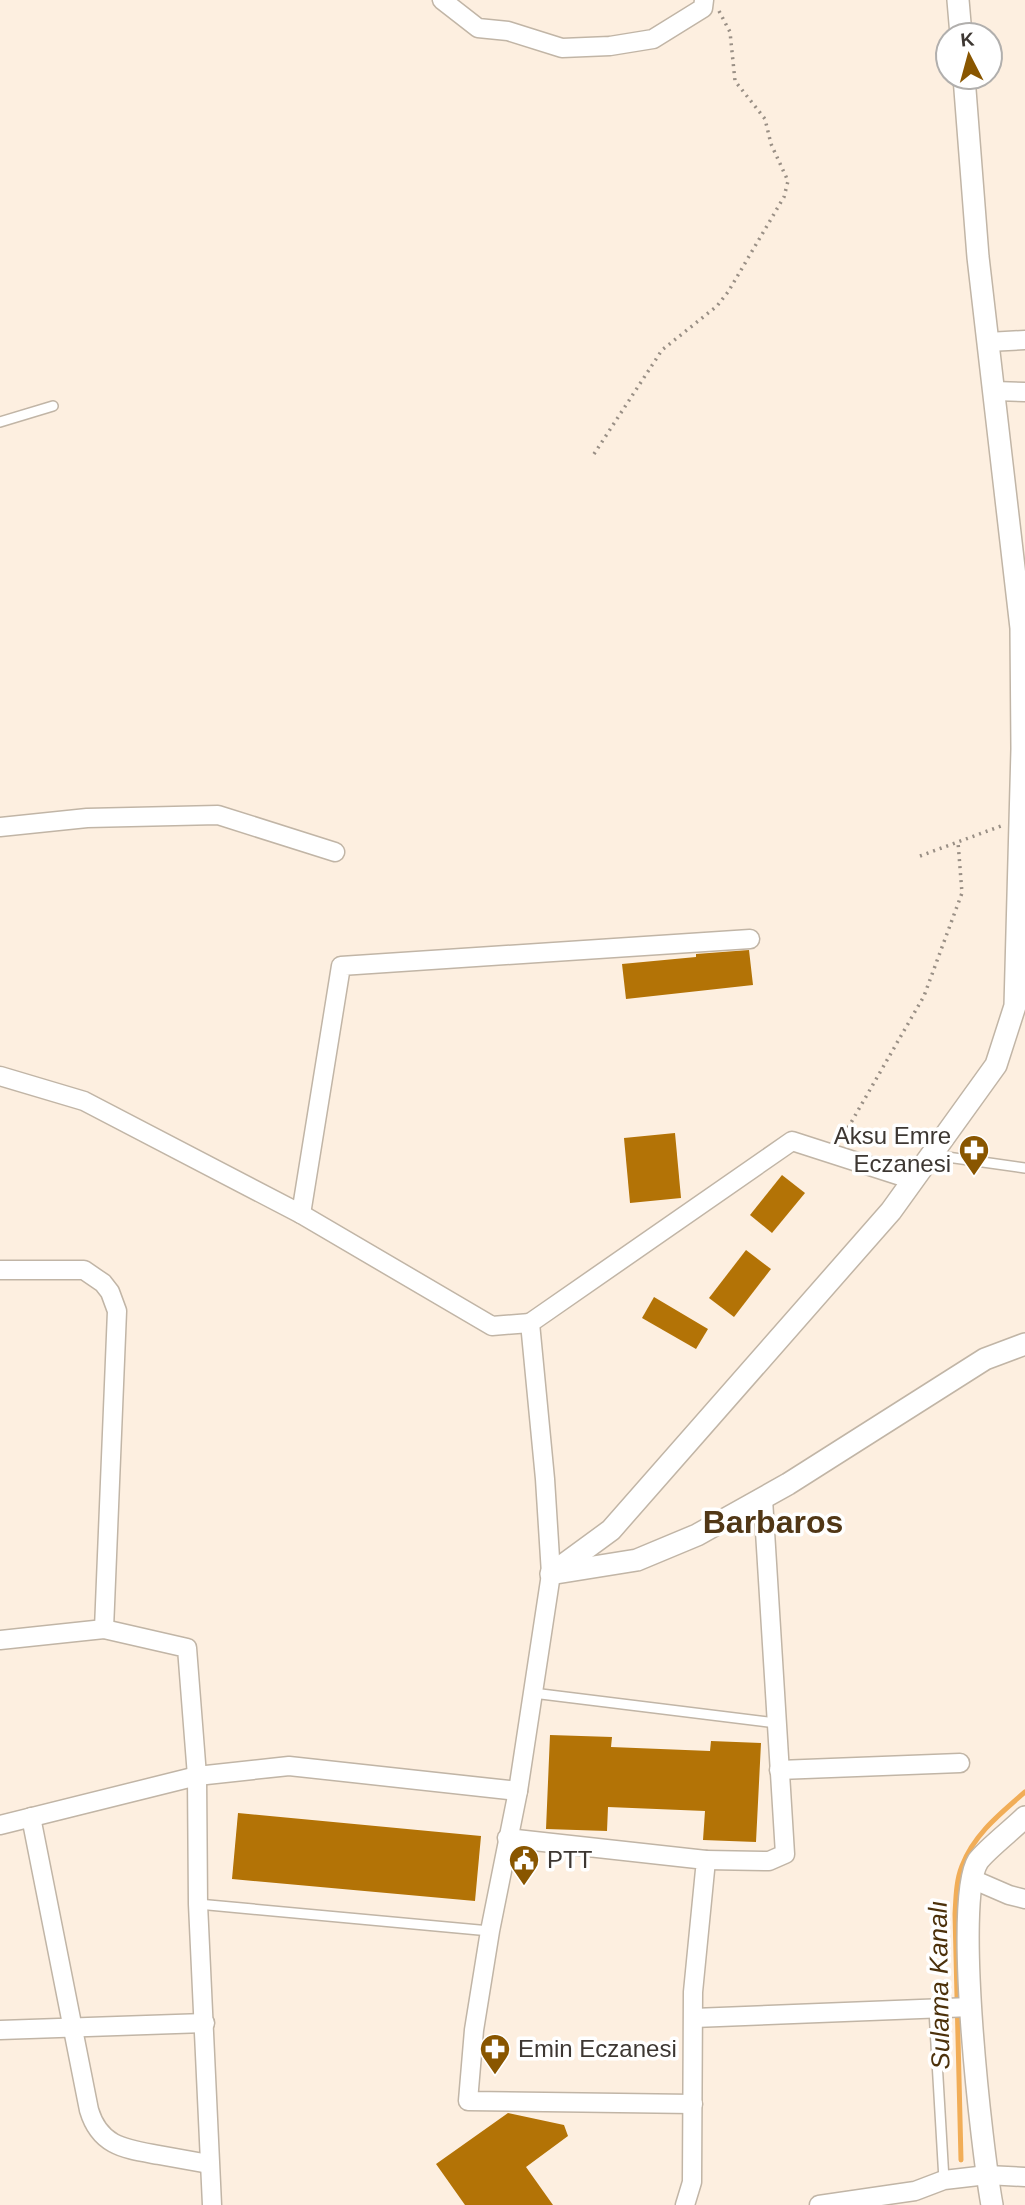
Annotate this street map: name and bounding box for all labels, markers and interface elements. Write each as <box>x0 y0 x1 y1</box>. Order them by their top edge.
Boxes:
north arrow <box>934 21 1004 91</box>
text: K <box>959 28 975 51</box>
place label: Aksu Emre Eczanesi <box>834 1122 951 1177</box>
pharmacy icon: Aksu Emre Eczanesi <box>957 1133 991 1177</box>
district label: Barbaros <box>703 1504 843 1540</box>
public building icon: PTT <box>507 1843 541 1887</box>
place label: PTT <box>547 1846 593 1873</box>
water label: Sulama Kanalı <box>923 1900 955 2070</box>
pharmacy icon: Emin Eczanesi <box>478 2032 512 2076</box>
place label: Emin Eczanesi <box>518 2035 677 2062</box>

